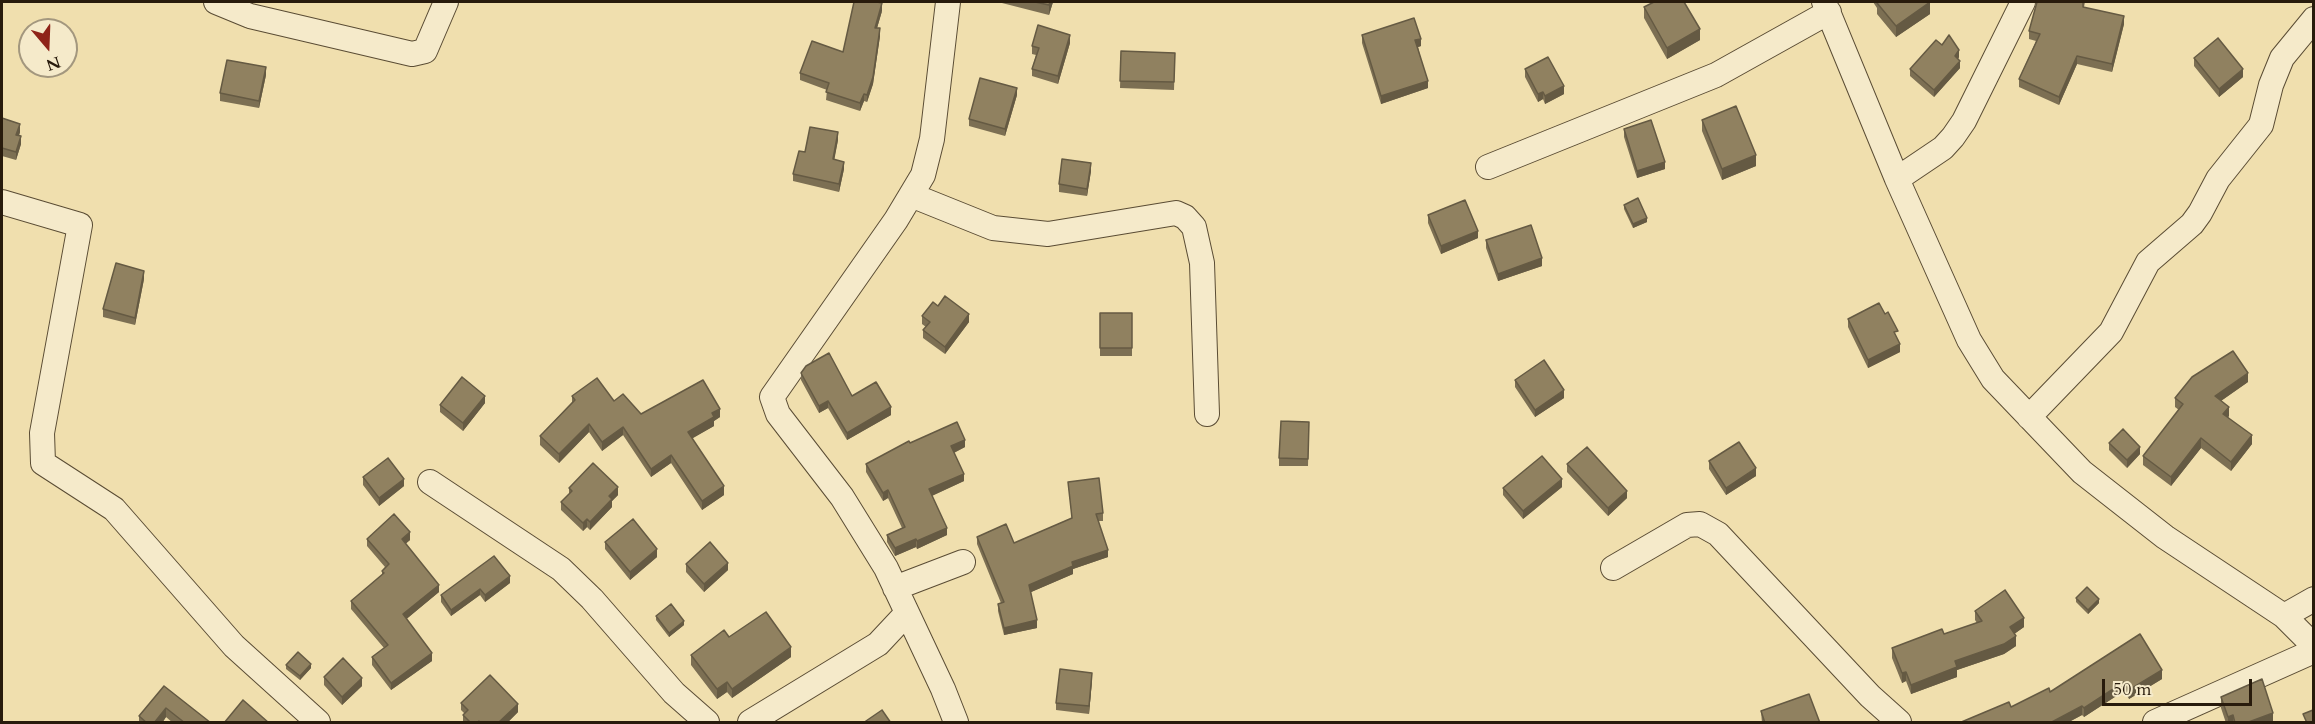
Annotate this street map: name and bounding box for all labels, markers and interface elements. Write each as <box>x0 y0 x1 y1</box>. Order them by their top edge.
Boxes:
north arrow <box>18 18 78 78</box>
text: N <box>43 50 63 76</box>
scale bar <box>2105 667 2255 705</box>
text: 50 m <box>2113 677 2152 702</box>

